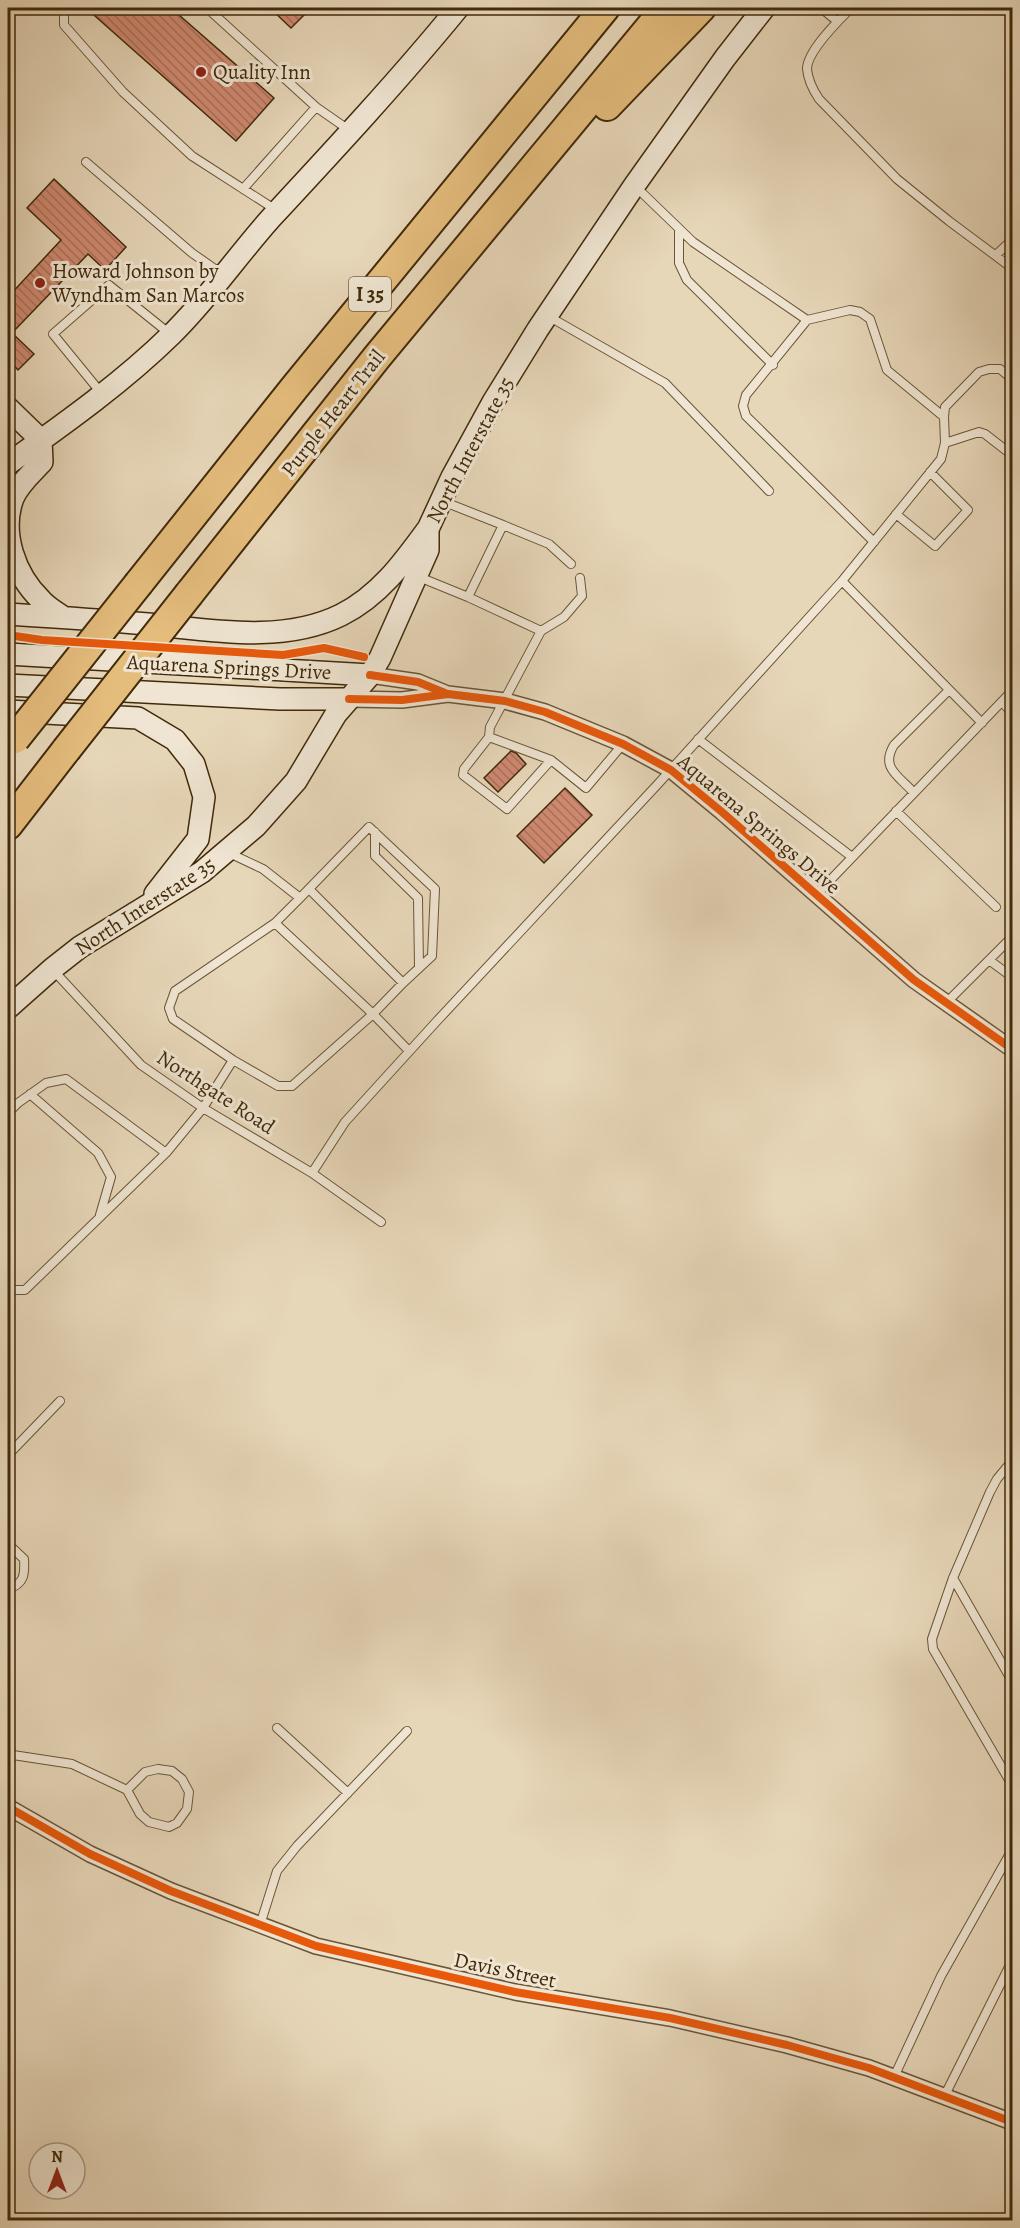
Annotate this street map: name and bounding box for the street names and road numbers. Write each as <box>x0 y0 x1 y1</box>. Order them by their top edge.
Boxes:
road number: I 35 <box>349 277 391 311</box>
street label: Purple Heart Trail <box>275 344 391 482</box>
street label: North Interstate 35 <box>420 372 520 528</box>
street label: Aquarena Springs Drive <box>125 648 332 686</box>
street label: Aquarena Springs Drive <box>671 747 846 900</box>
street label: North Interstate 35 <box>69 850 221 962</box>
street label: Northgate Road <box>152 1043 281 1141</box>
street label: Davis Street <box>451 1946 559 1994</box>

